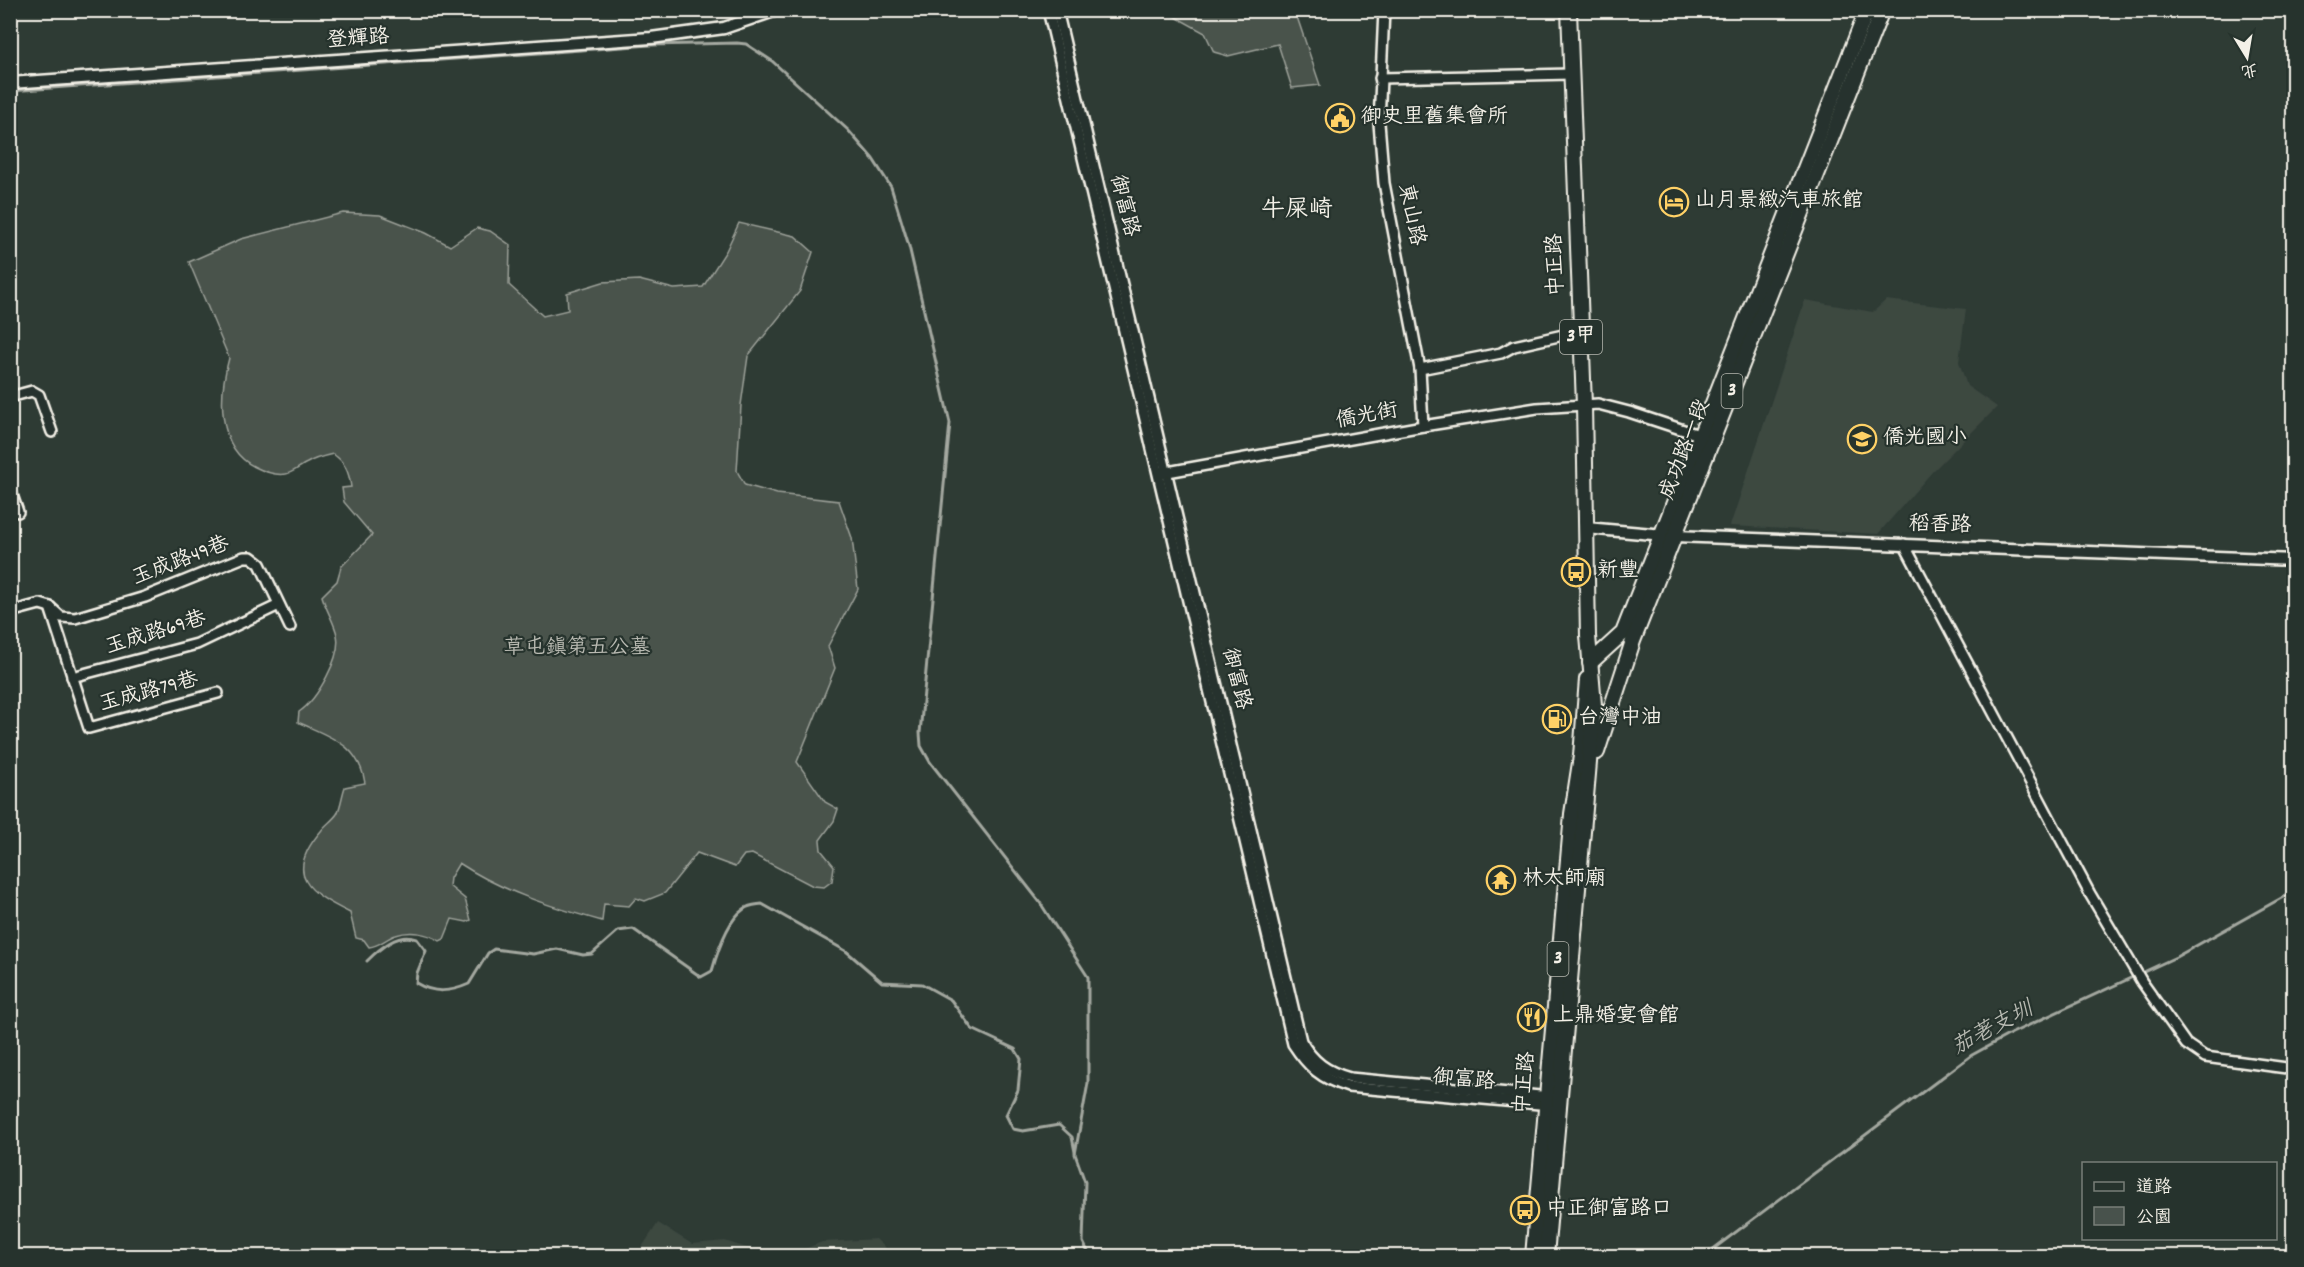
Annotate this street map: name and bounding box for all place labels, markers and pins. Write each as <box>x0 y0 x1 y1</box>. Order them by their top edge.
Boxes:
public building icon: 御史里舊集會所 <box>1324 102 1356 134</box>
place label: 御史里舊集會所 <box>1361 103 1508 133</box>
hotel icon: 山月景緻汽車旅館 <box>1658 186 1690 218</box>
place label: 山月景緻汽車旅館 <box>1695 187 1863 217</box>
school or university icon: 僑光國小 <box>1846 423 1878 455</box>
place label: 僑光國小 <box>1883 424 1967 454</box>
bus stop icon: 新豐 <box>1560 556 1592 588</box>
place label: 新豐 <box>1597 557 1639 587</box>
fuel station icon: 台灣中油 <box>1541 703 1573 735</box>
place label: 台灣中油 <box>1578 704 1662 734</box>
temple icon: 林太師廟 <box>1485 864 1517 896</box>
place label: 林太師廟 <box>1522 865 1606 895</box>
restaurant icon: 上鼎婚宴會館 <box>1516 1001 1548 1033</box>
place label: 上鼎婚宴會館 <box>1553 1002 1679 1032</box>
bus stop icon: 中正御富路口 <box>1509 1194 1541 1226</box>
place label: 中正御富路口 <box>1546 1195 1672 1225</box>

